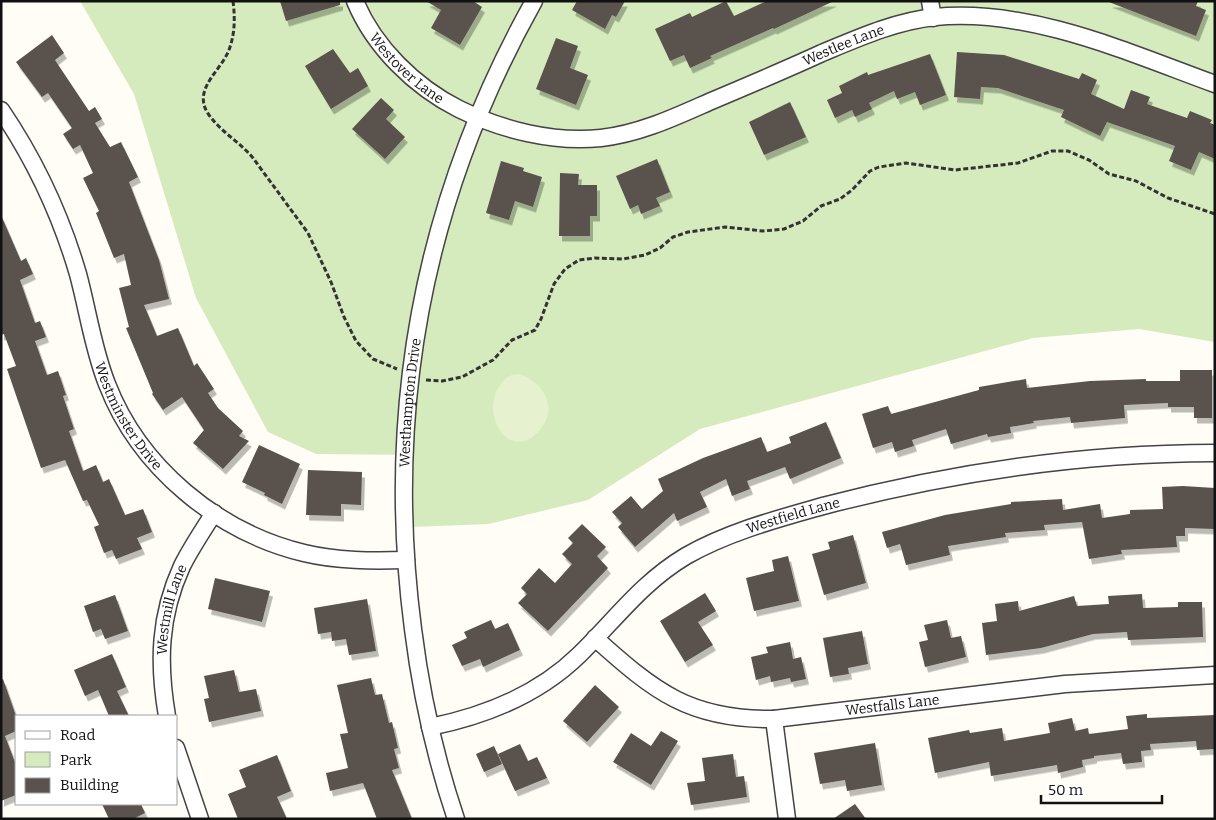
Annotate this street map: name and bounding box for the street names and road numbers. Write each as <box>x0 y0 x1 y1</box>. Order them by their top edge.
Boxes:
street label: Westlee Lane <box>800 21 886 69</box>
street label: Westover Lane <box>366 29 447 107</box>
street label: Westhampton Drive <box>396 337 424 468</box>
street label: Westminster Drive <box>91 360 166 473</box>
street label: Westfield Lane <box>744 494 842 537</box>
street label: Westmill Lane <box>153 561 190 655</box>
street label: Westfalls Lane <box>844 691 940 719</box>

